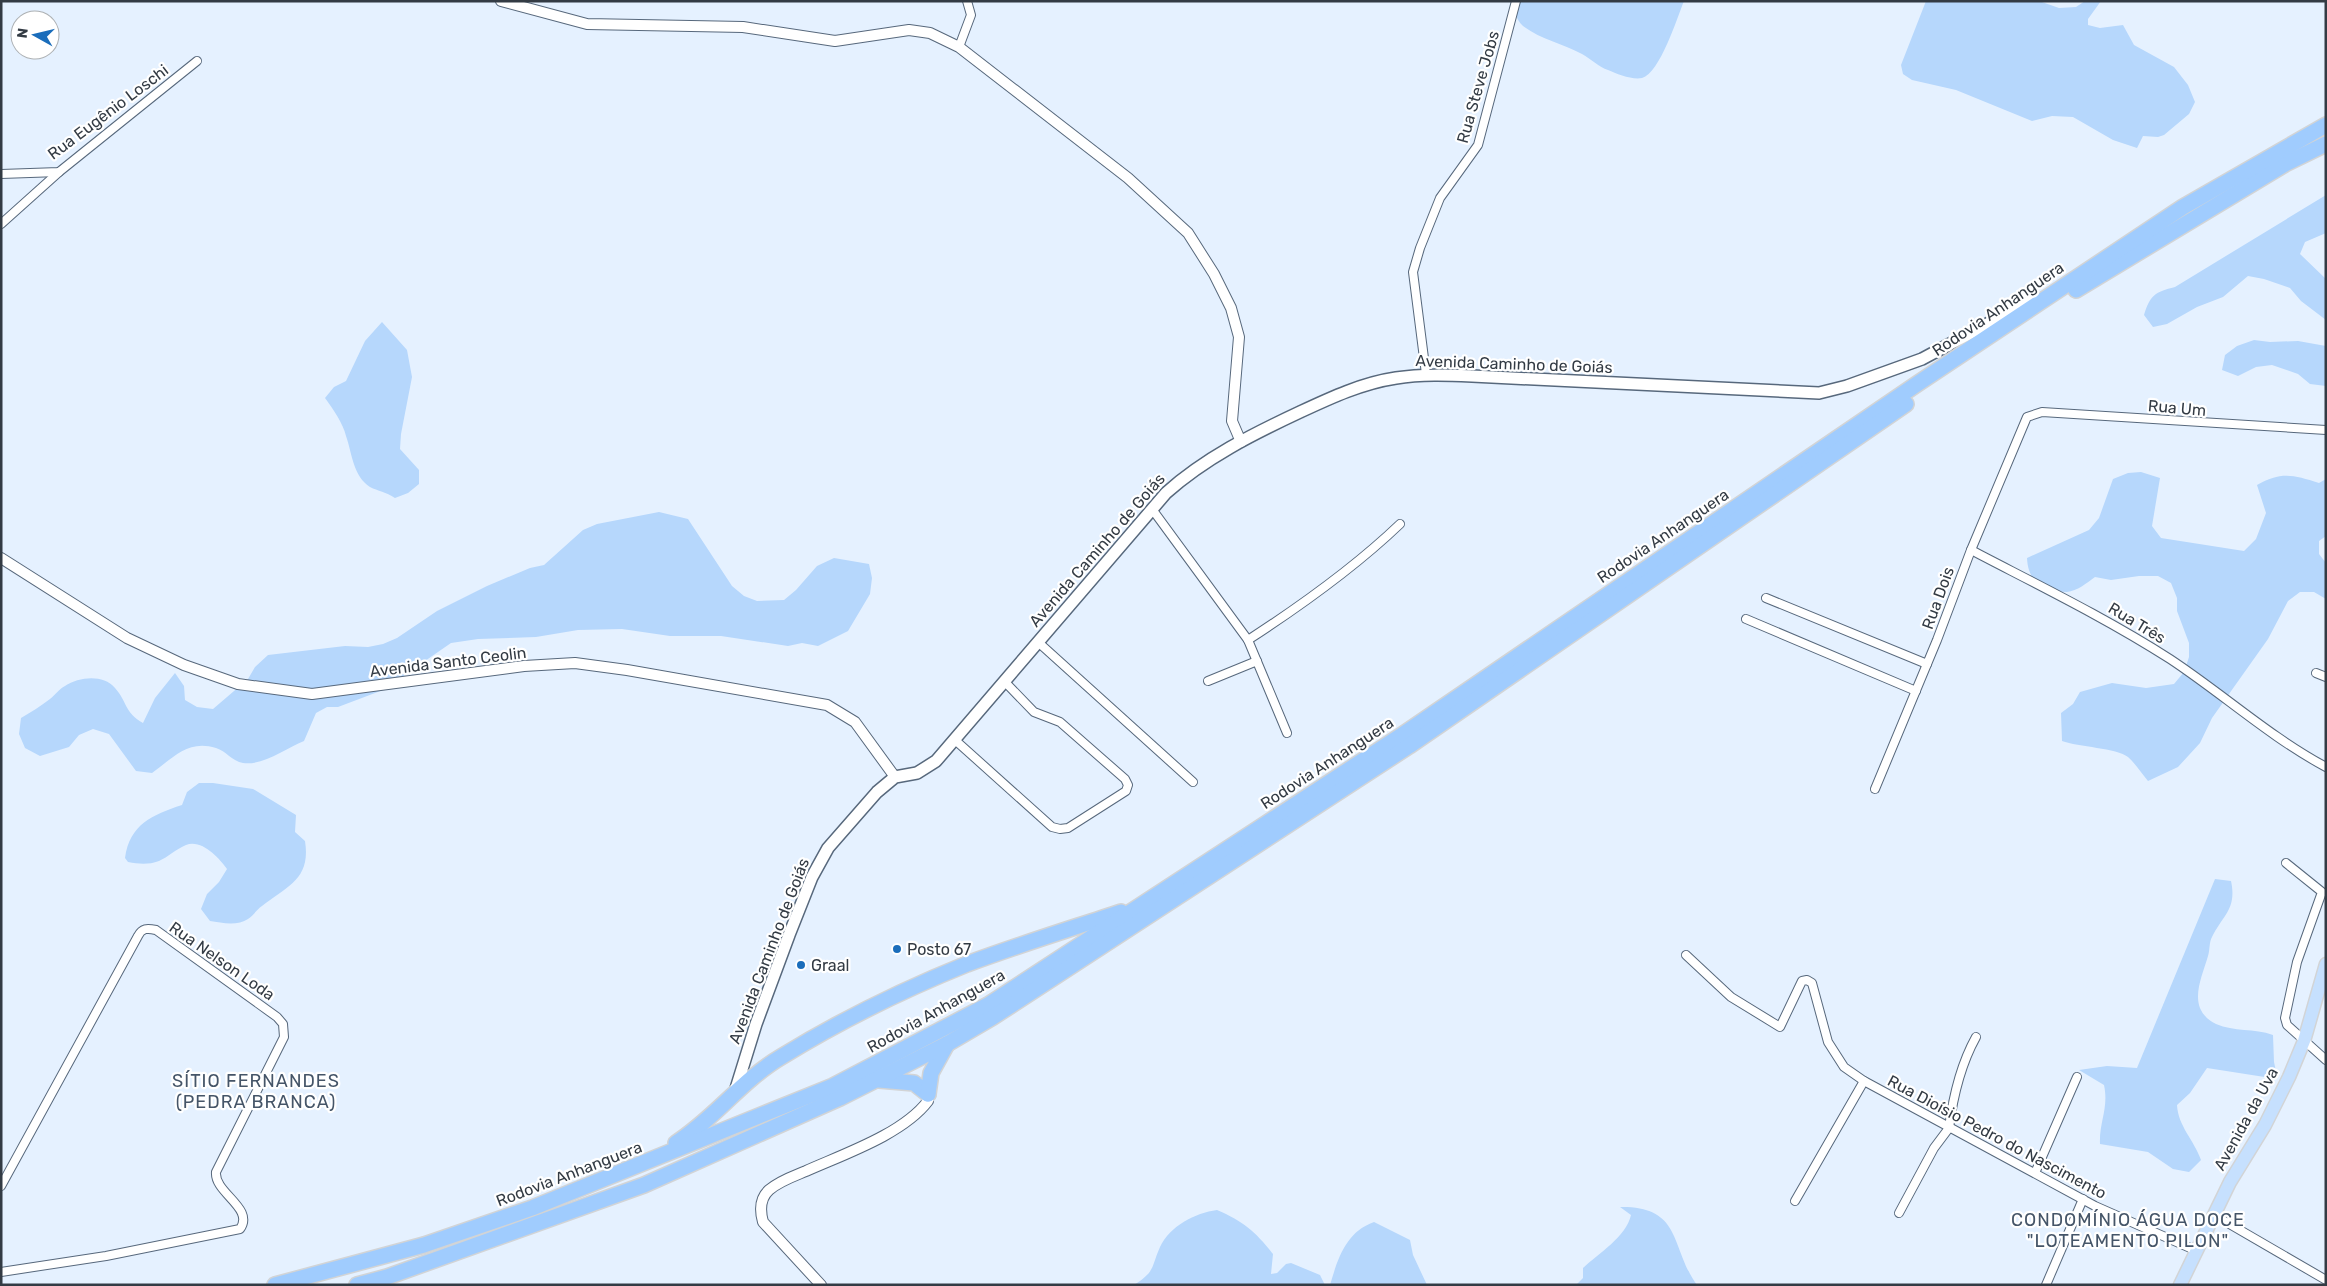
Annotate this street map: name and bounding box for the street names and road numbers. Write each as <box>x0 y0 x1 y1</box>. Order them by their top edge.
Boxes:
street label: Rua Steve Jobs <box>1453 29 1503 145</box>
street label: Rua Eugênio Loschi <box>44 61 172 163</box>
street label: Rodovia Anhanguera <box>1929 258 2067 360</box>
street label: Avenida Caminho de Goiás <box>1415 351 1613 377</box>
street label: Rua Um <box>2147 396 2207 420</box>
street label: Avenida Caminho de Goiás <box>1025 469 1169 631</box>
street label: Rodovia Anhanguera <box>1594 485 1732 587</box>
street label: Rua Dois <box>1918 564 1958 632</box>
street label: Rua Três <box>2105 599 2169 647</box>
street label: Avenida Santo Ceolin <box>369 643 527 681</box>
street label: Rodovia Anhanguera <box>1257 713 1397 813</box>
street label: Avenida Caminho de Goiás <box>725 856 813 1046</box>
street label: Rua Nelson Loda <box>166 918 278 1004</box>
street label: Rodovia Anhanguera <box>864 965 1008 1057</box>
street label: Avenida da Uva <box>2210 1064 2282 1174</box>
street label: Rua Dioísio Pedro do Nascimento <box>1884 1071 2110 1203</box>
street label: Rodovia Anhanguera <box>493 1137 645 1211</box>

